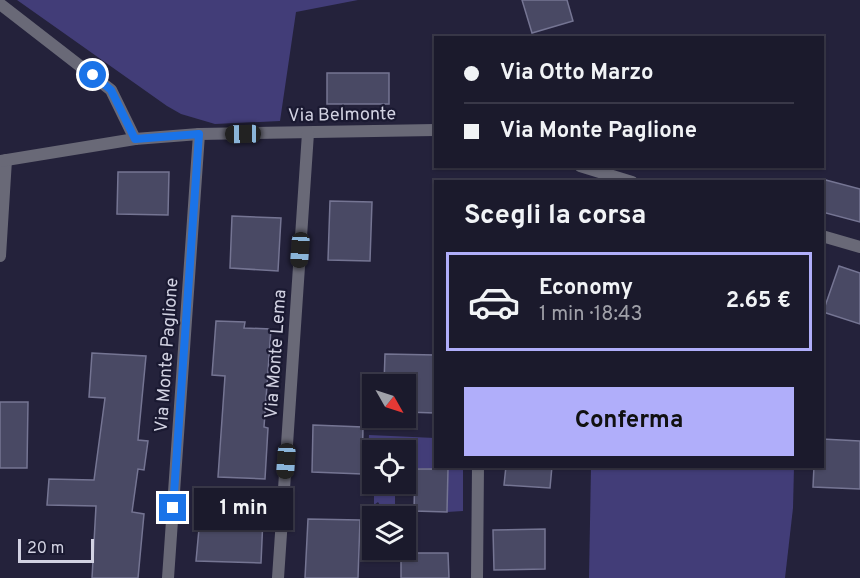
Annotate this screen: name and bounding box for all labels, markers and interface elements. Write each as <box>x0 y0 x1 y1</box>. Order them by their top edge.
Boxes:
text: Via Otto Marzo <box>500 60 654 87</box>
route start <box>79 61 106 88</box>
street label: Via Belmonte <box>288 103 396 128</box>
text: Via Monte Paglione <box>500 118 697 145</box>
car <box>225 125 261 143</box>
text: Scegli la corsa <box>464 199 646 233</box>
car <box>290 231 310 269</box>
icon: car <box>467 275 521 329</box>
text: Economy <box>539 275 633 302</box>
street label: Via Monte Paglione <box>151 277 184 433</box>
text: 2.65 € <box>726 288 791 315</box>
street label: Via Monte Lema <box>261 289 292 420</box>
text: 1 min · 18:43 <box>539 302 642 328</box>
north arrow <box>362 374 416 428</box>
map controls <box>362 374 416 560</box>
button: Conferma <box>464 387 794 456</box>
button: locate <box>362 440 416 494</box>
car <box>276 442 296 480</box>
callout: 1 min <box>194 487 293 529</box>
route end <box>159 494 186 521</box>
text: 1 min <box>219 496 268 522</box>
button: layers <box>362 506 416 560</box>
scale bar <box>18 536 94 564</box>
text: 20 m <box>27 539 64 559</box>

